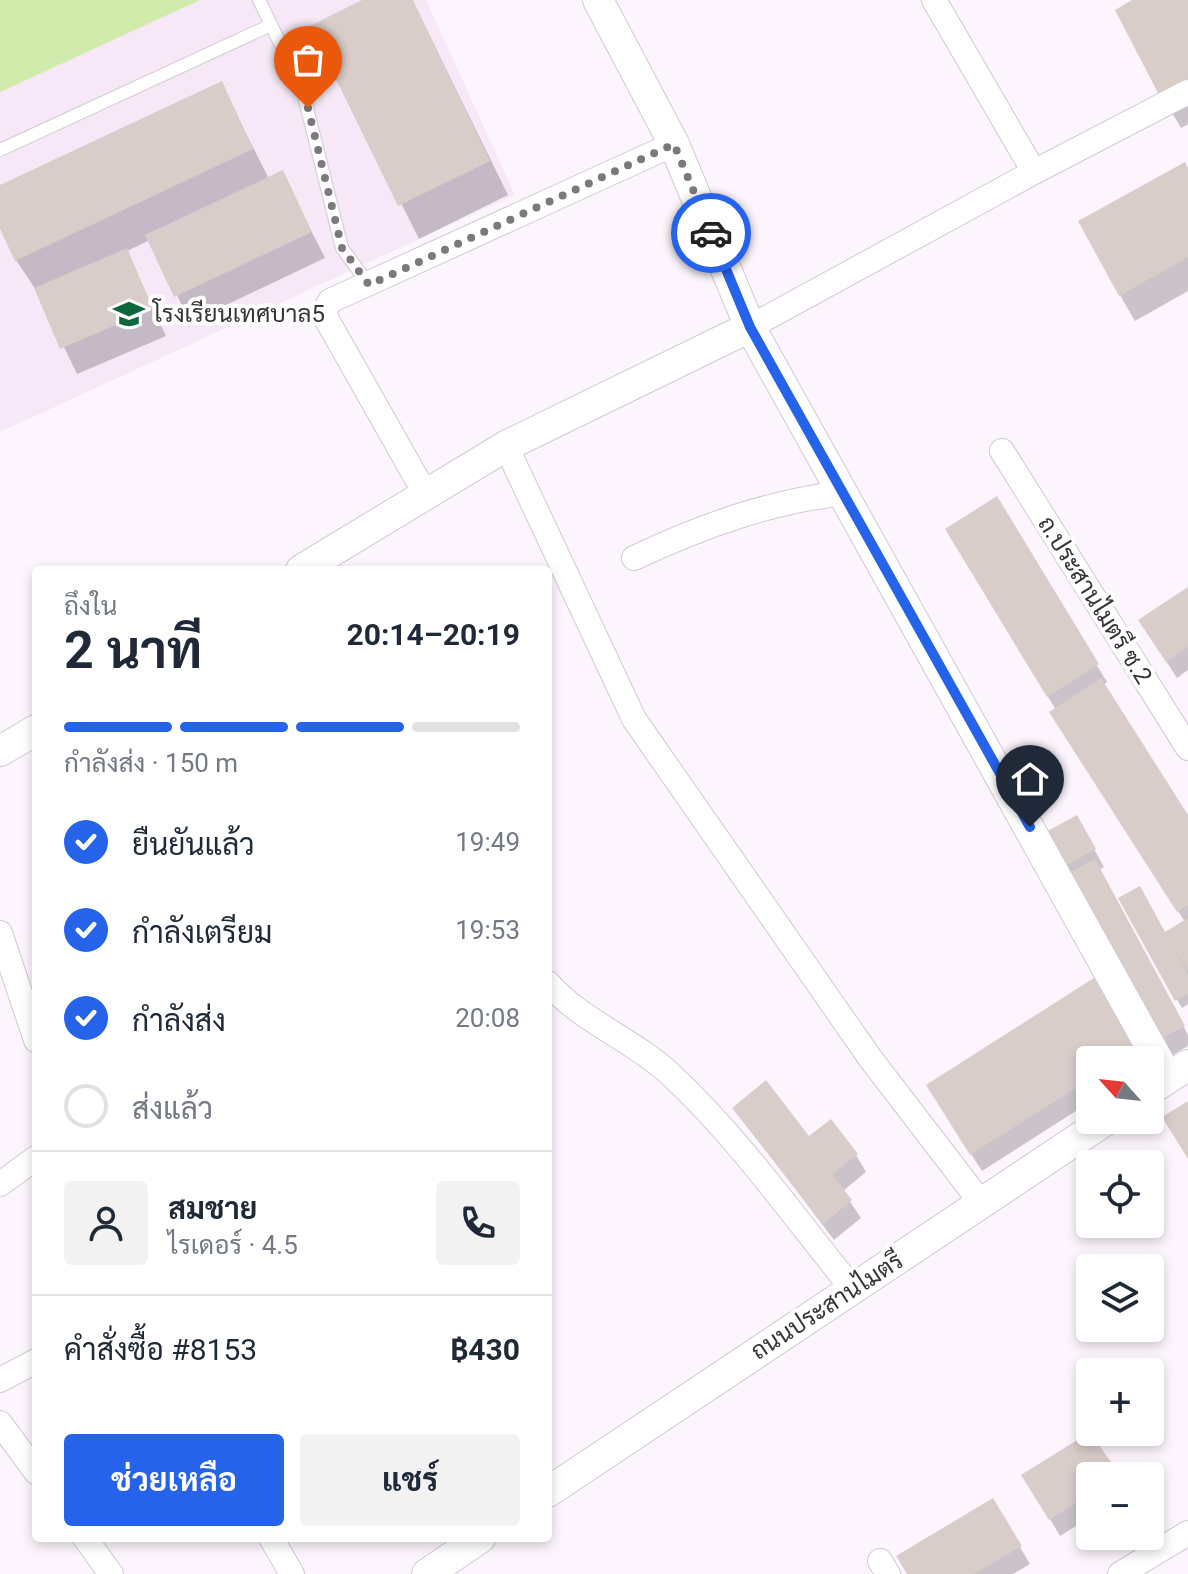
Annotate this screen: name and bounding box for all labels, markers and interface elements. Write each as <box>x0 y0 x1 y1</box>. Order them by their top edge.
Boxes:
pin <box>274 26 342 108</box>
icon: bag <box>286 38 330 82</box>
courier <box>671 193 751 273</box>
icon: car <box>689 211 733 255</box>
school or university icon: โรงเรียนเทศบาล5 <box>112 297 146 331</box>
place label: โรงเรียนเทศบาล5 <box>151 298 325 328</box>
street label: ถ.ประสานไมตรี ซ.2 <box>1032 510 1159 689</box>
text: ถึงใน <box>64 591 117 621</box>
text: 20:14–20:19 <box>346 617 520 652</box>
text: 2 นาที <box>64 620 202 681</box>
pin <box>996 745 1064 827</box>
text: กำลังส่ง · 150 m <box>64 748 238 778</box>
icon: home <box>1008 757 1052 801</box>
icon: check <box>64 820 108 864</box>
text: ยืนยันแล้ว <box>132 827 255 862</box>
text: 19:49 <box>455 827 520 857</box>
icon: check <box>64 908 108 952</box>
text: กำลังเตรียม <box>132 915 272 950</box>
text: 19:53 <box>455 915 520 945</box>
icon: check <box>64 996 108 1040</box>
text: กำลังส่ง <box>132 1003 226 1038</box>
text: 20:08 <box>455 1003 520 1033</box>
north arrow <box>1076 1046 1164 1134</box>
map controls <box>1076 1046 1164 1550</box>
text: ส่งแล้ว <box>132 1091 213 1126</box>
button: locate <box>1076 1150 1164 1238</box>
button: person <box>64 1181 148 1265</box>
button: phone <box>436 1181 520 1265</box>
text: สมชาย <box>168 1191 257 1226</box>
text: ไรเดอร์ · 4.5 <box>168 1230 298 1260</box>
street label: ถนนประสานไมตรี <box>745 1245 908 1366</box>
button: layers <box>1076 1254 1164 1342</box>
text: คำสั่งซื้อ #8153 <box>64 1332 257 1367</box>
text: ฿430 <box>450 1332 520 1367</box>
button: + <box>1076 1358 1164 1446</box>
button: ช่วยเหลือ <box>64 1434 284 1526</box>
button: แชร์ <box>300 1434 520 1526</box>
button: − <box>1076 1462 1164 1550</box>

